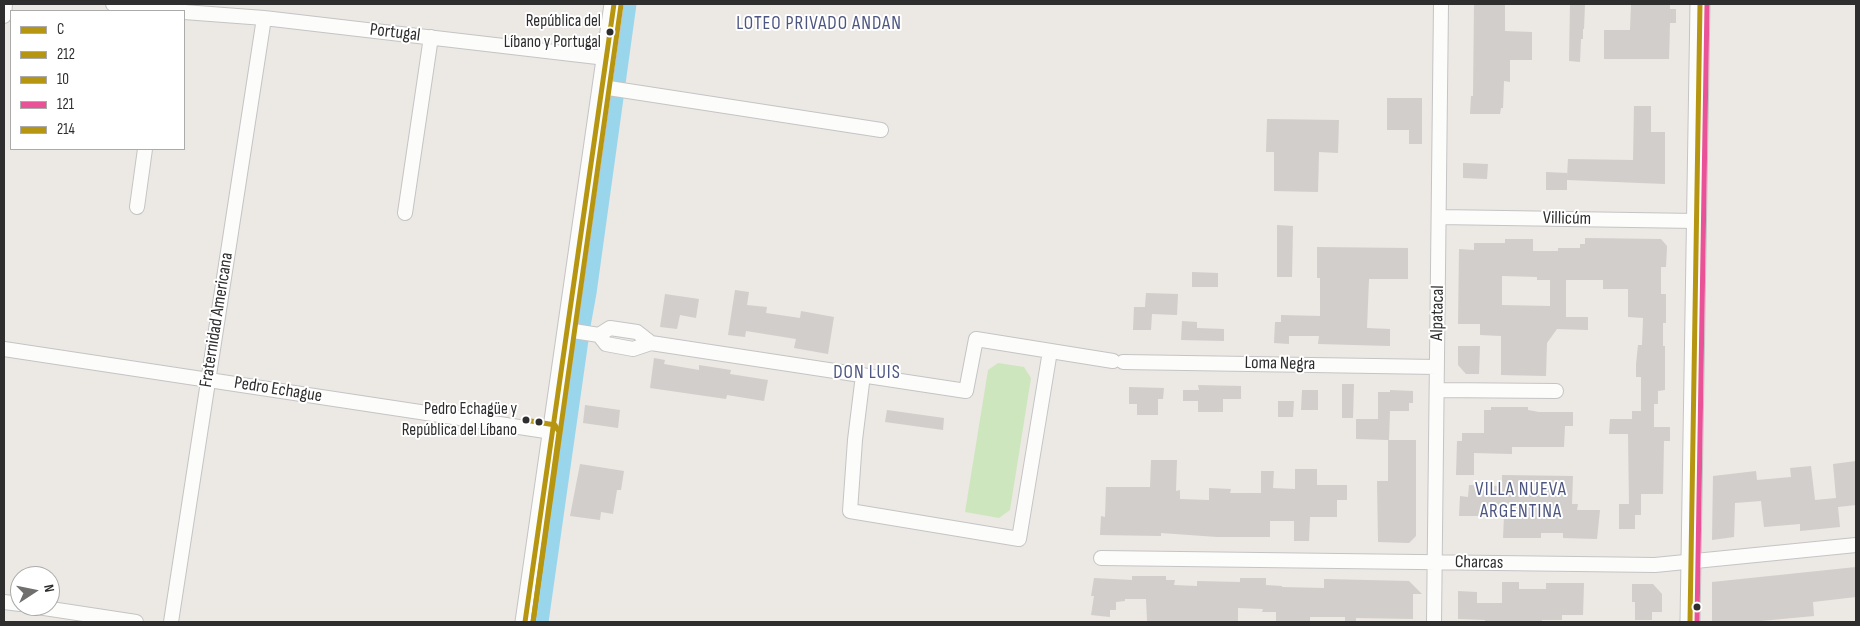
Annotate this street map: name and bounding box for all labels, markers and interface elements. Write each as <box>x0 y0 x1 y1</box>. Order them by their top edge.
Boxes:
legend <box>10 10 185 150</box>
place label: República del Líbano y Portugal <box>504 12 601 52</box>
district label: LOTEO PRIVADO ANDAN <box>734 13 904 35</box>
street label: Portugal <box>369 19 421 47</box>
text: C <box>57 20 64 39</box>
marker: República del Líbano y Portugal <box>605 27 615 37</box>
text: 212 <box>57 45 75 64</box>
text: 10 <box>57 70 69 89</box>
text: 121 <box>57 95 74 114</box>
text: 214 <box>57 120 75 139</box>
street label: Villicúm <box>1543 208 1591 230</box>
street label: Fraternidad Americana <box>196 251 238 389</box>
street label: Alpatacal <box>1427 285 1449 341</box>
street label: Loma Negra <box>1244 353 1316 375</box>
district label: DON LUIS <box>832 362 902 384</box>
street label: Pedro Echague <box>233 372 323 408</box>
place label: Pedro Echagüe y República del Líbano <box>402 400 517 440</box>
marker: Pedro Echagüe y República del Líbano <box>521 415 531 425</box>
unlabelled marker <box>534 417 544 427</box>
district label: VILLA NUEVA ARGENTINA <box>1474 479 1568 523</box>
street label: Charcas <box>1455 552 1503 574</box>
north arrow <box>10 566 60 616</box>
text: N <box>40 583 58 594</box>
unlabelled marker <box>1692 602 1702 612</box>

